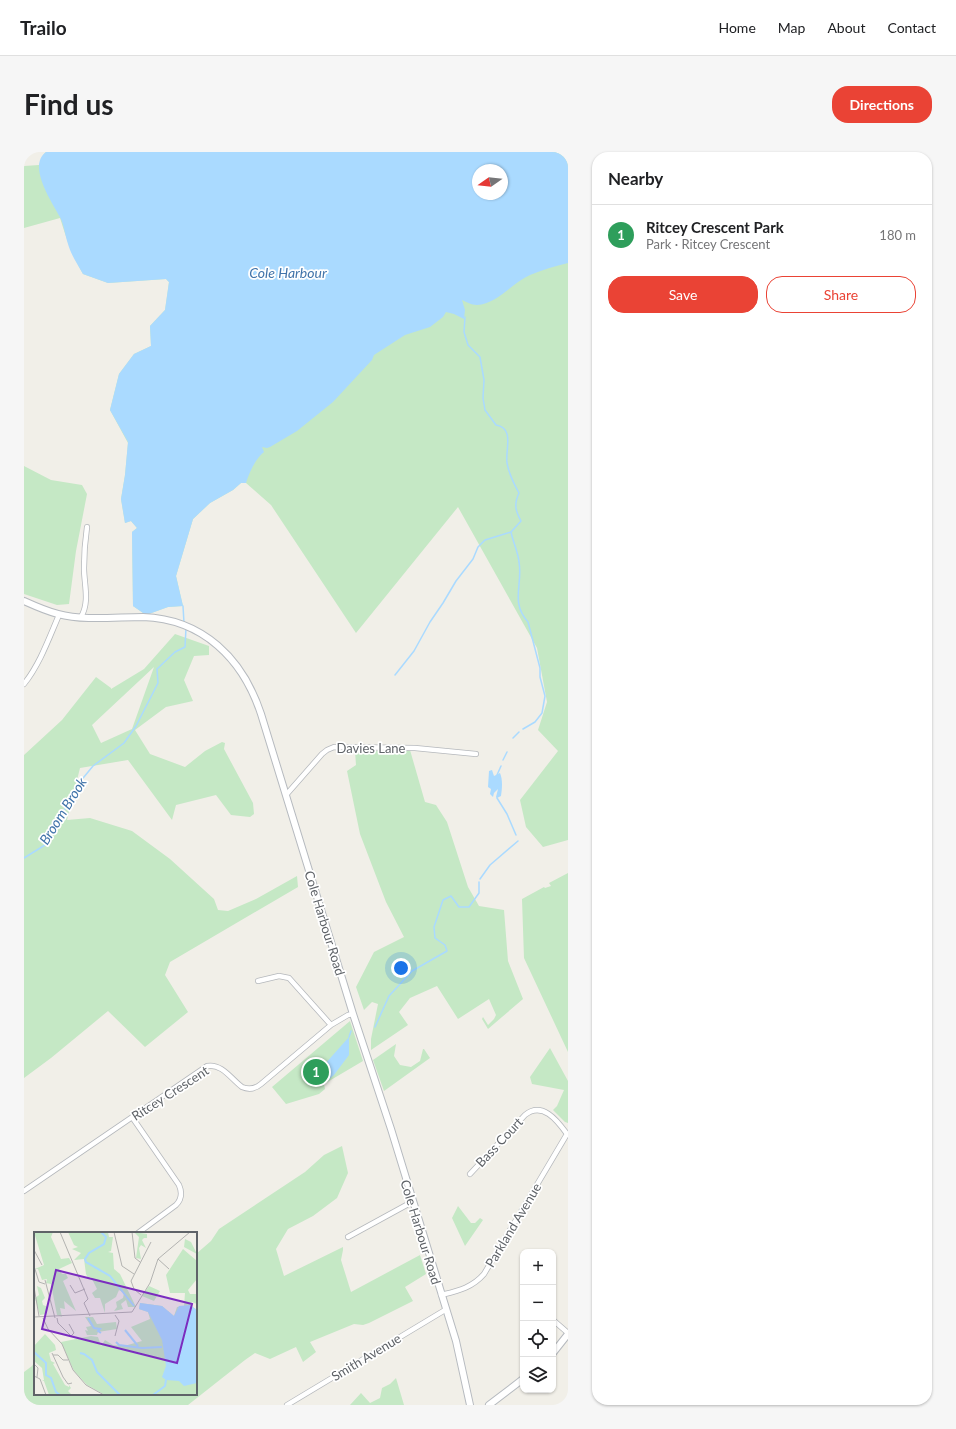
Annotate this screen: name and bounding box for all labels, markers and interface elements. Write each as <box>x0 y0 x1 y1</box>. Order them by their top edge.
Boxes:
text: Trailo <box>20 16 67 39</box>
text: Home <box>718 19 756 36</box>
text: Map <box>778 19 805 36</box>
text: About <box>827 19 865 36</box>
text: Contact <box>887 19 936 36</box>
button: Directions <box>832 86 932 123</box>
text: Find us <box>24 87 114 121</box>
north arrow <box>472 164 508 200</box>
text: Nearby <box>608 168 663 189</box>
text: Ritcey Crescent Park <box>646 218 784 236</box>
text: 1 <box>617 227 625 243</box>
text: 180 m <box>879 227 916 243</box>
text: Park · Ritcey Crescent <box>646 236 770 252</box>
water label: Cole Harbour <box>249 264 327 281</box>
button: Save <box>608 276 758 313</box>
button: Share <box>766 276 916 313</box>
street label: Davies Lane <box>337 740 406 756</box>
water label: Broom Brook <box>35 774 90 847</box>
street label: Cole Harbour Road <box>301 869 349 977</box>
your location <box>391 958 411 978</box>
pin: 1 <box>303 1057 329 1087</box>
street label: Ritcey Crescent <box>128 1062 212 1124</box>
street label: Bass Court <box>472 1114 526 1170</box>
street label: Cole Harbour Road <box>397 1178 445 1286</box>
street label: Parkland Avenue <box>482 1180 544 1270</box>
inset map <box>34 1232 197 1395</box>
map controls <box>520 1249 556 1393</box>
button: + <box>520 1249 556 1285</box>
button: − <box>520 1285 556 1321</box>
button: locate <box>520 1321 556 1357</box>
street label: Smith Avenue <box>328 1330 404 1384</box>
button: layers <box>520 1357 556 1393</box>

